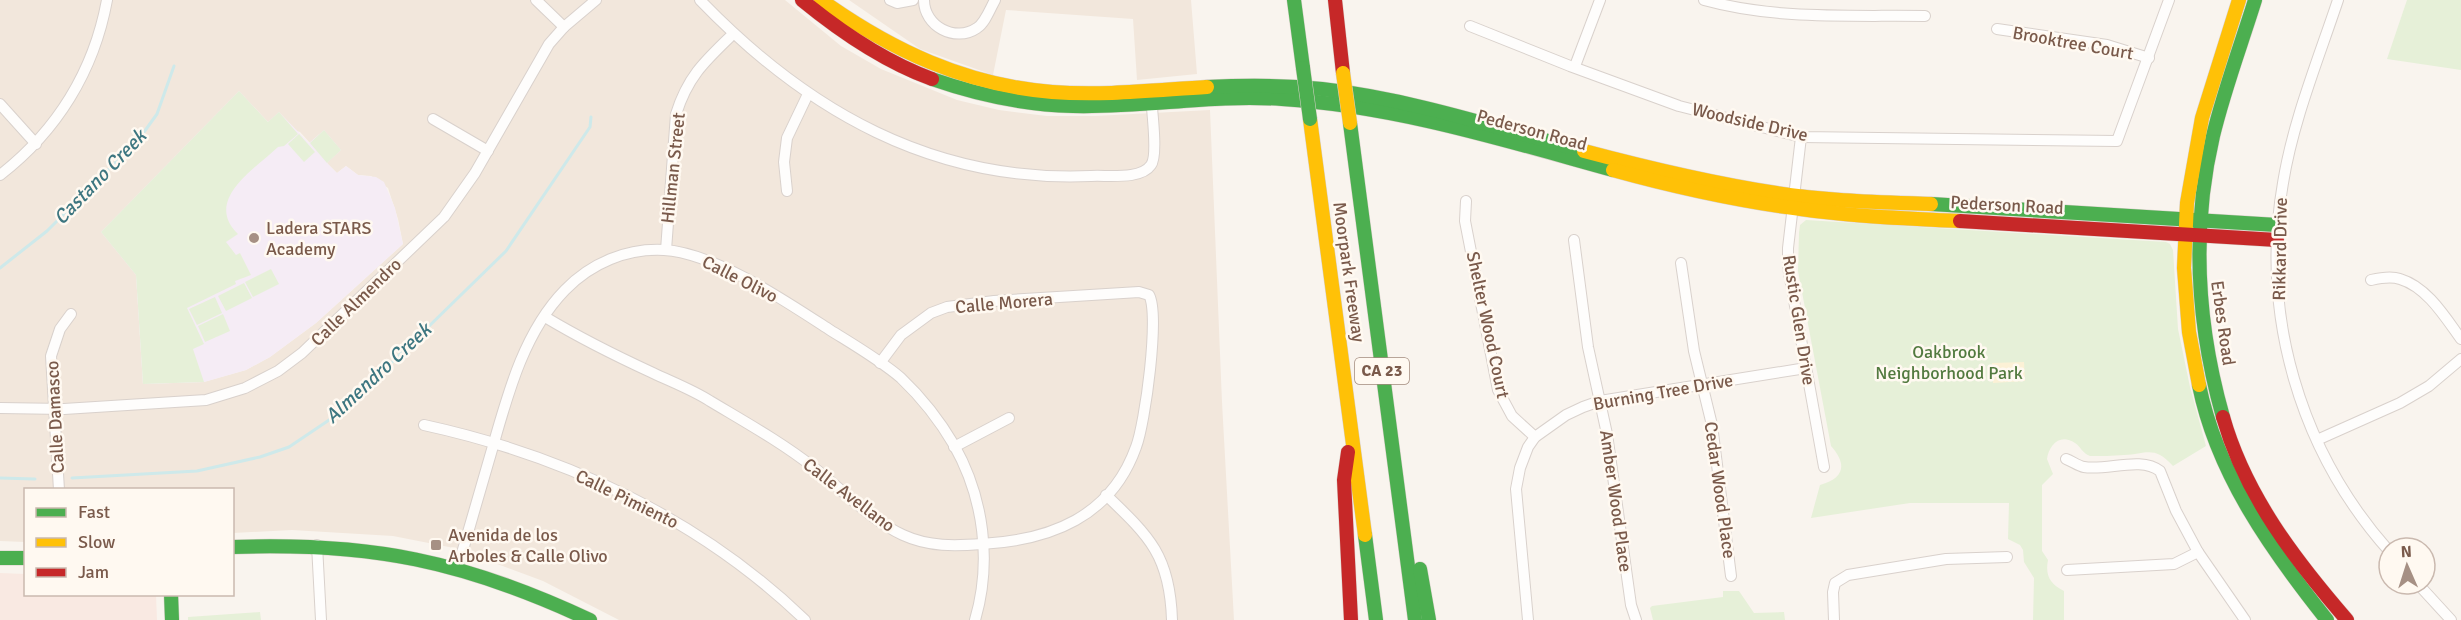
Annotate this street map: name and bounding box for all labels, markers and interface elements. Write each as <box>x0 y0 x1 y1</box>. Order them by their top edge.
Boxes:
street label: Brooktree Court <box>2011 22 2135 64</box>
street label: Woodside Drive <box>1690 98 1810 146</box>
street label: Pederson Road <box>1474 105 1590 155</box>
street label: Hillman Street <box>656 111 690 225</box>
water label: Castano Creek <box>48 123 153 230</box>
street label: Pederson Road <box>1950 191 2064 219</box>
street label: Rikkard Drive <box>2268 197 2292 301</box>
street label: Moorpark Freeway <box>1328 200 1370 344</box>
place label: Ladera STARS Academy <box>266 217 371 260</box>
marker: Ladera STARS Academy <box>247 231 261 245</box>
street label: Shelter Wood Court <box>1462 250 1514 400</box>
street label: Calle Olivo <box>698 251 782 307</box>
street label: Calle Almendro <box>306 253 406 351</box>
street label: Rustic Glen Drive <box>1778 253 1820 387</box>
street label: Erbes Road <box>2206 279 2240 367</box>
street label: Calle Morera <box>954 288 1054 318</box>
water label: Almendro Creek <box>320 316 438 429</box>
park label: Oakbrook Neighborhood Park <box>1875 341 2023 384</box>
road number: CA 23 <box>1355 358 1409 384</box>
street label: Calle Damasco <box>41 360 69 474</box>
street label: Burning Tree Drive <box>1591 369 1735 415</box>
street label: Cedar Wood Place <box>1700 420 1740 560</box>
street label: Amber Wood Place <box>1595 429 1637 573</box>
street label: Calle Avellano <box>799 453 899 537</box>
street label: Calle Pimiento <box>572 465 682 533</box>
legend <box>24 488 234 596</box>
text: Fast <box>78 501 110 523</box>
place label: Avenida de los Arboles & Calle Olivo <box>448 524 608 567</box>
text: Slow <box>78 531 115 553</box>
north arrow <box>2377 536 2437 596</box>
marker: Avenida de los Arboles & Calle Olivo <box>429 538 443 552</box>
text: N <box>2400 542 2412 562</box>
text: Jam <box>78 561 109 583</box>

